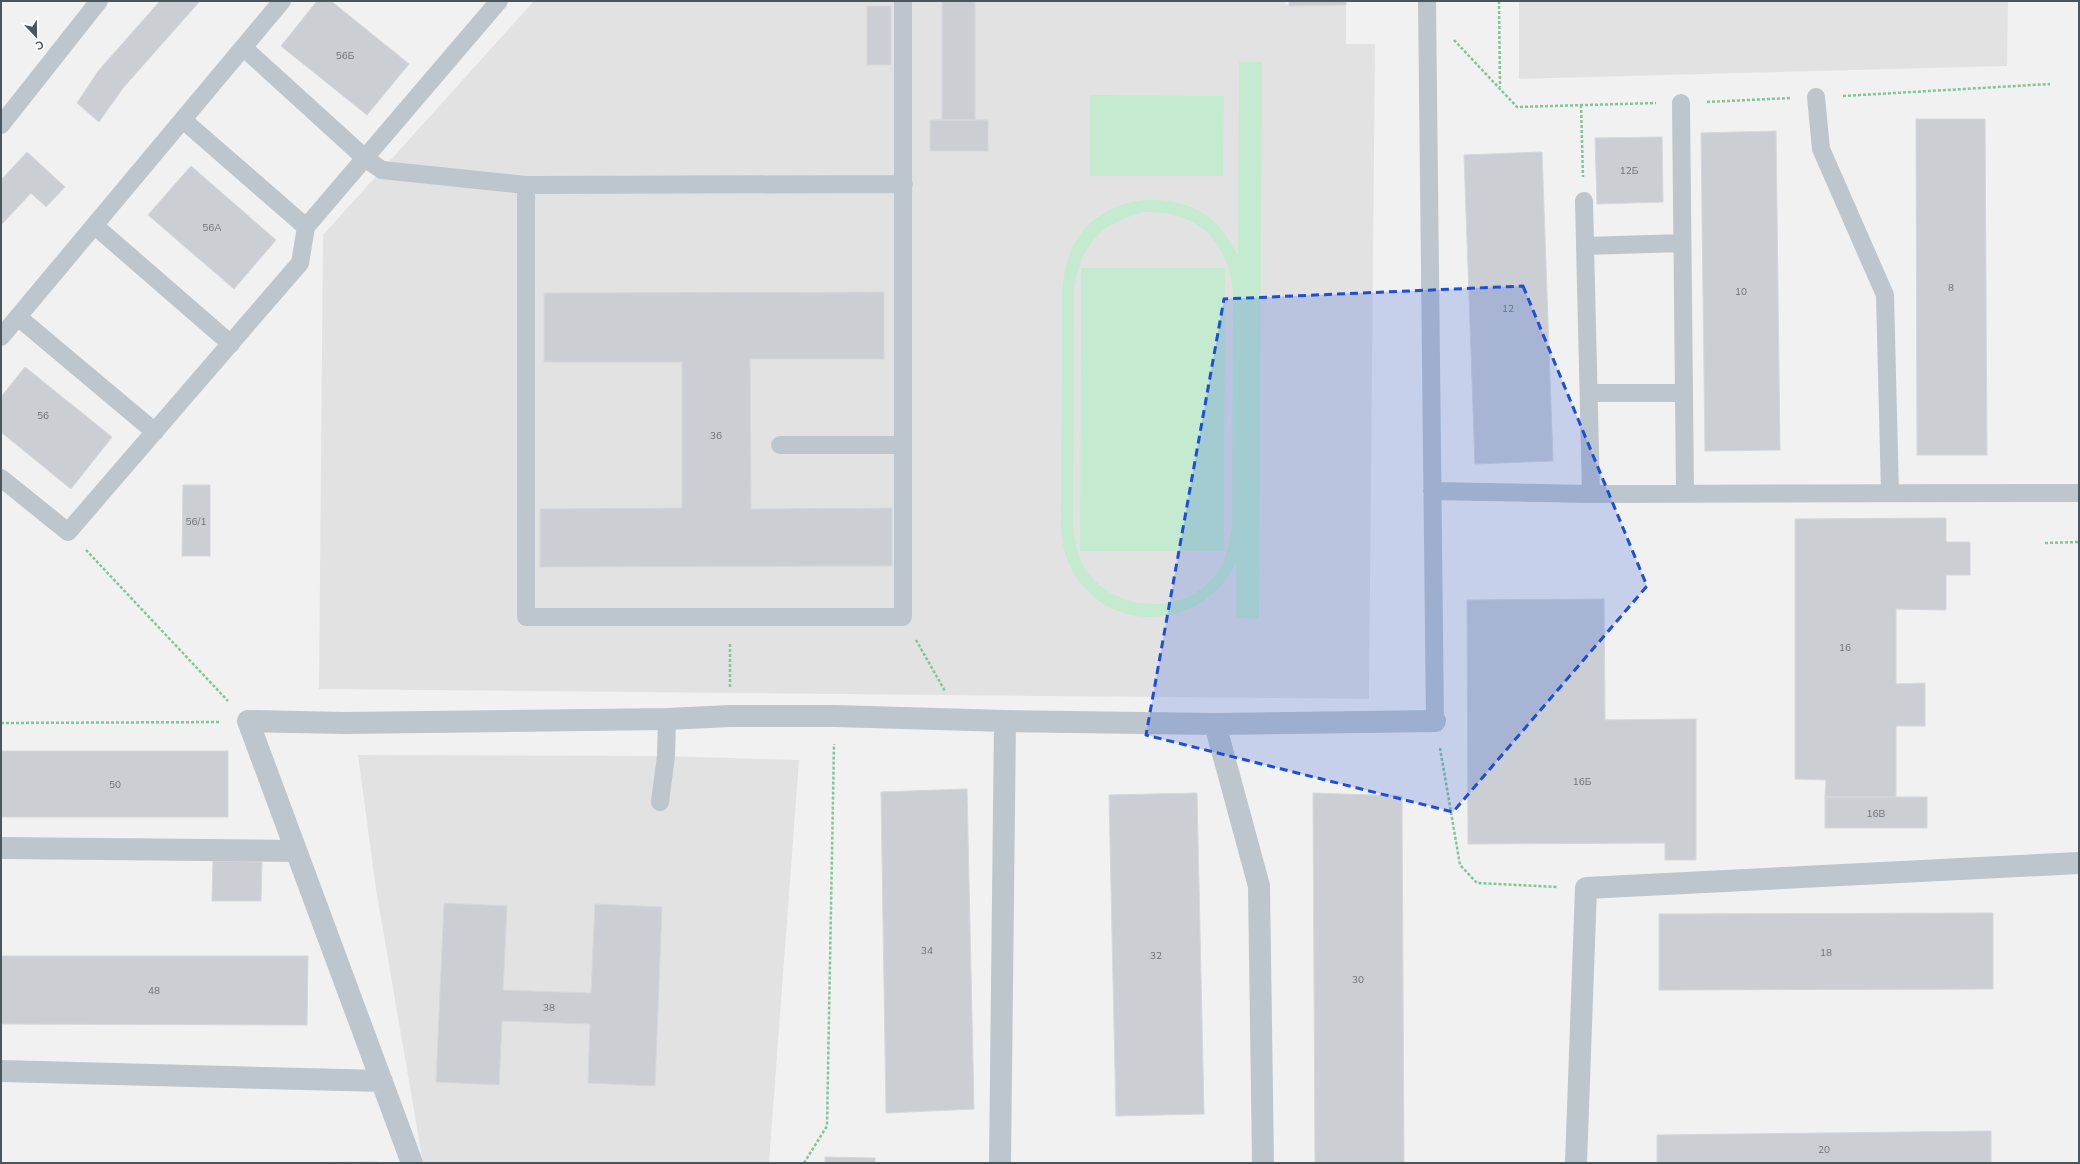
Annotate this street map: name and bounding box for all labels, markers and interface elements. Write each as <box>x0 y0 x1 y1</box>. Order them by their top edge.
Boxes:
north arrow <box>16 16 56 56</box>
text: С <box>33 36 46 53</box>
house number: 56Б <box>336 49 355 63</box>
house number: 12Б <box>1620 164 1639 178</box>
house number: 56А <box>202 221 222 235</box>
house number: 8 <box>1948 281 1954 295</box>
house number: 10 <box>1735 285 1747 299</box>
house number: 12 <box>1502 302 1514 316</box>
house number: 56 <box>37 409 49 423</box>
house number: 36 <box>710 429 722 443</box>
house number: 56/1 <box>186 515 206 529</box>
house number: 16 <box>1839 641 1851 655</box>
house number: 16Б <box>1573 775 1592 789</box>
house number: 50 <box>109 778 121 792</box>
house number: 16В <box>1867 807 1886 821</box>
house number: 34 <box>921 944 933 958</box>
house number: 18 <box>1820 946 1832 960</box>
house number: 32 <box>1150 949 1162 963</box>
house number: 30 <box>1352 973 1364 987</box>
house number: 48 <box>148 984 160 998</box>
house number: 38 <box>543 1001 555 1015</box>
house number: 20 <box>1818 1143 1830 1157</box>

